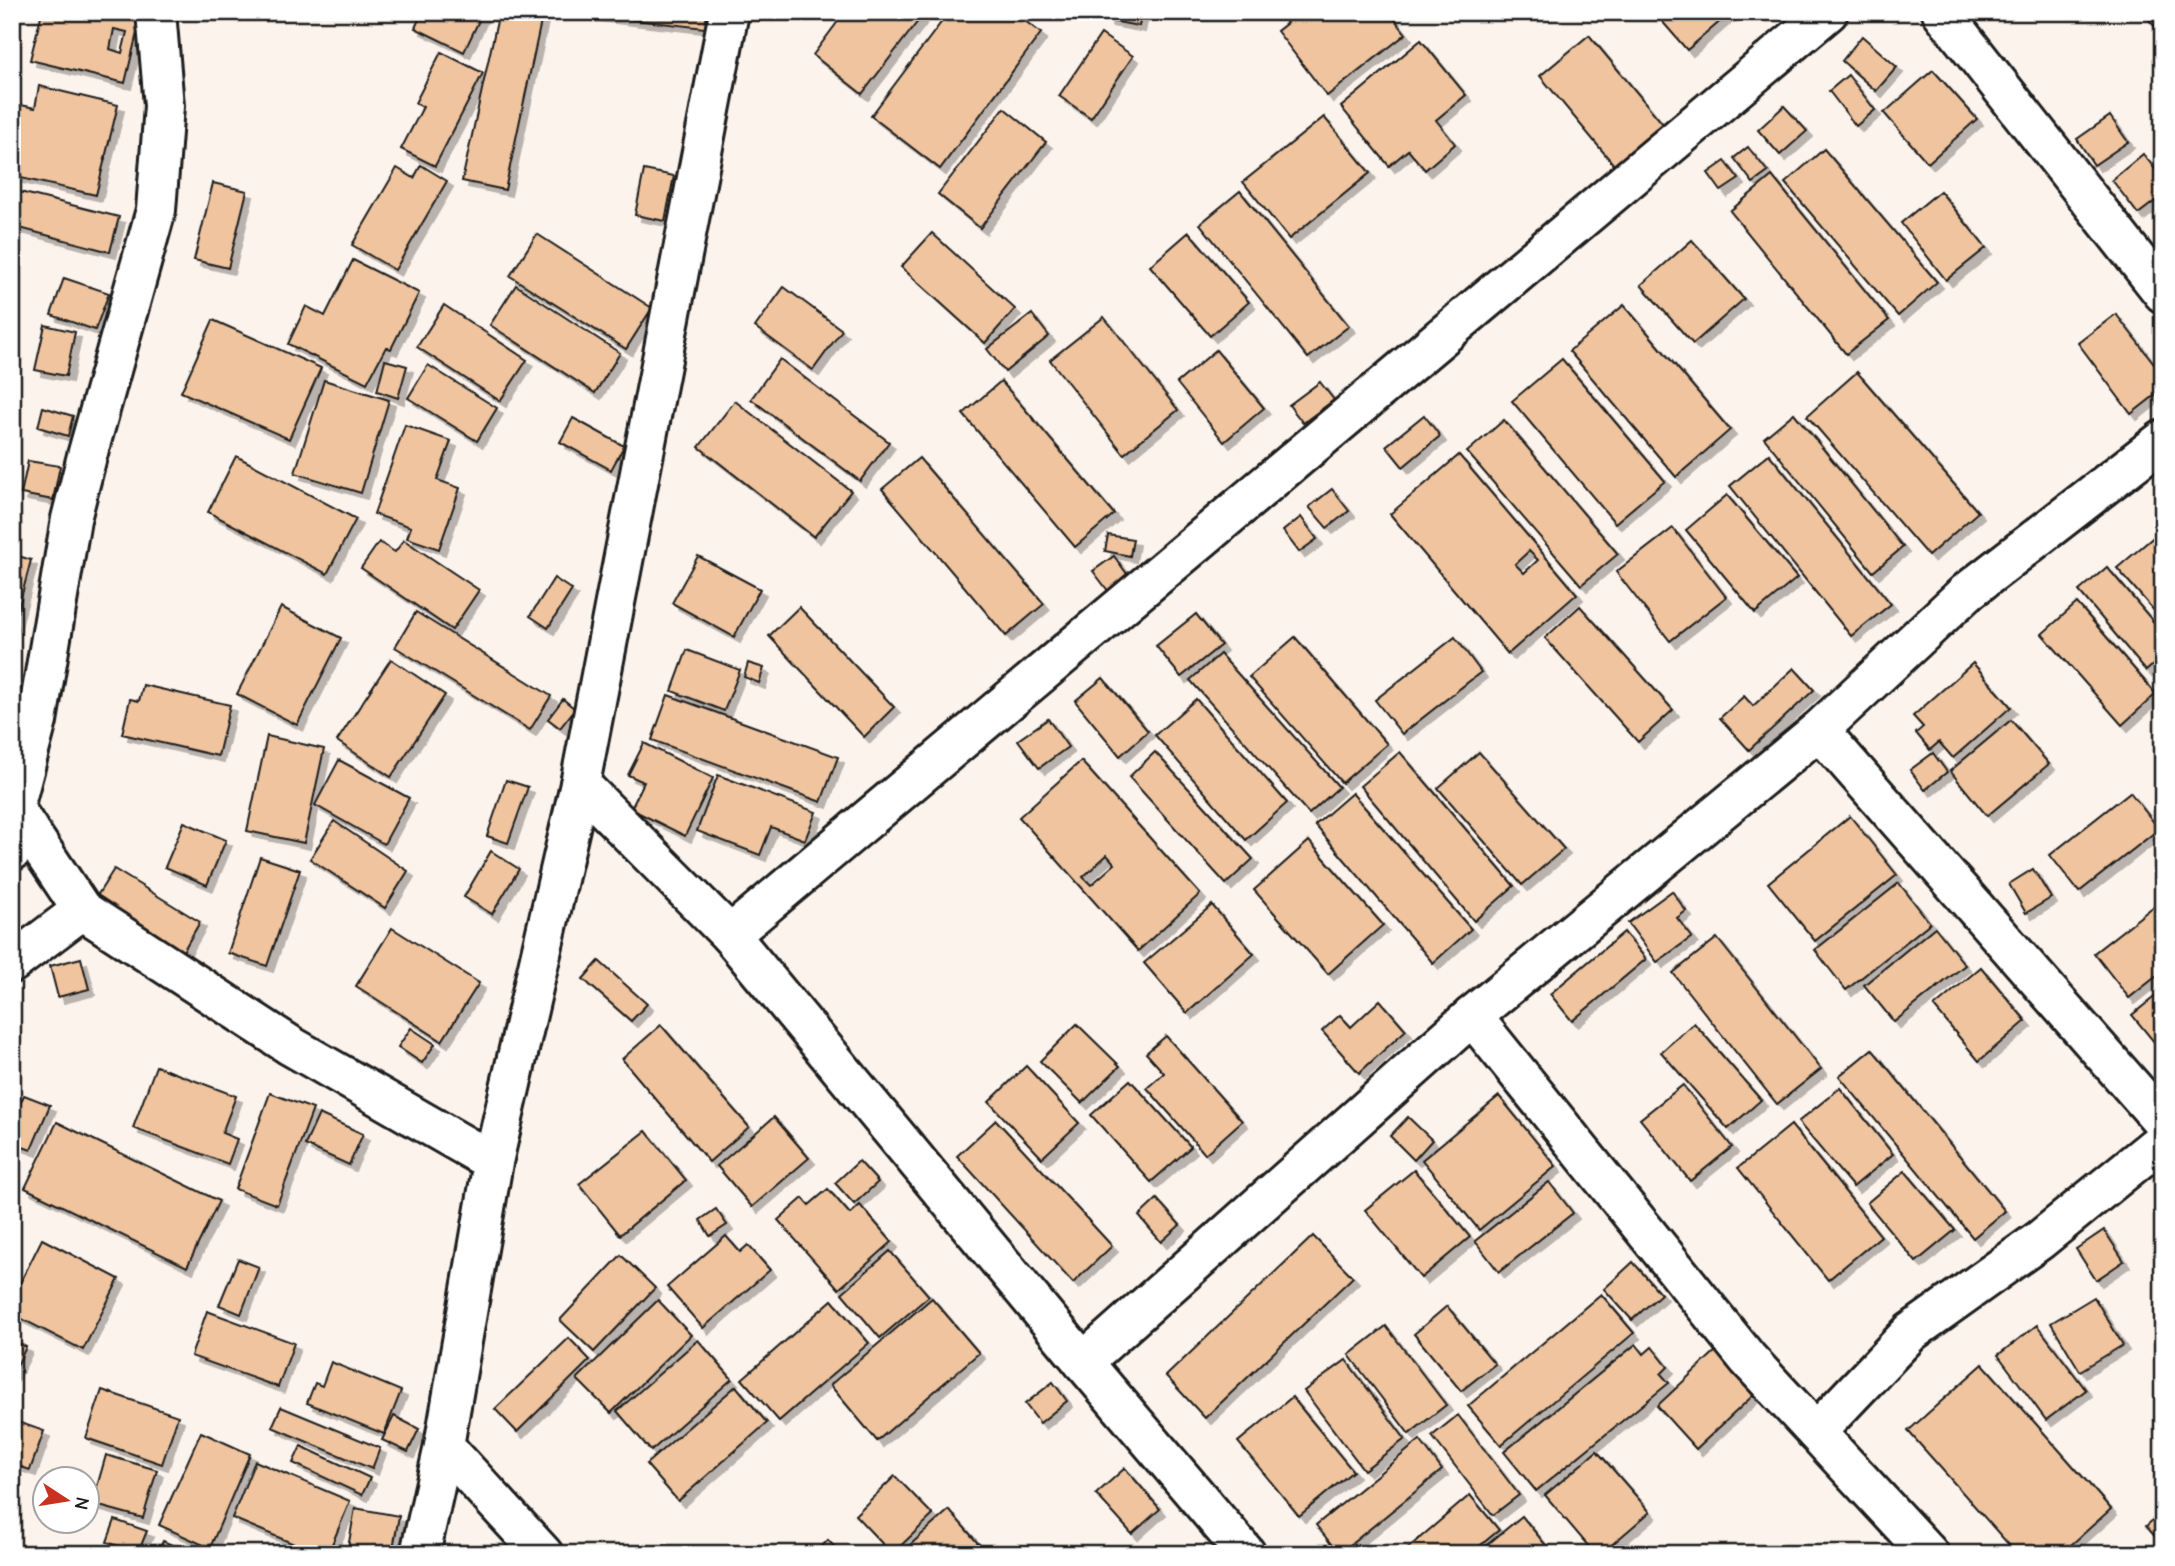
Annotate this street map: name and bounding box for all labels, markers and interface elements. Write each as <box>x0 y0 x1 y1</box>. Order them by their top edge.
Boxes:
north arrow <box>32 1464 102 1534</box>
text: N <box>70 1495 94 1512</box>

